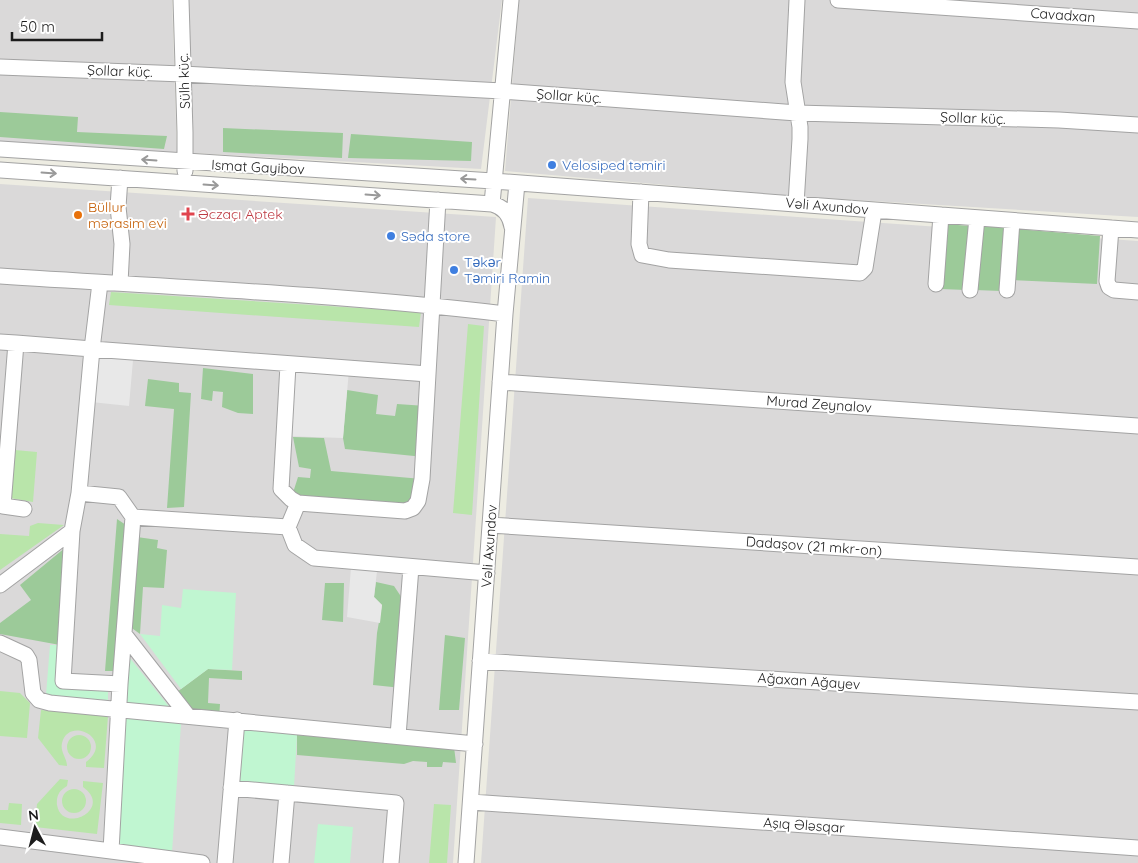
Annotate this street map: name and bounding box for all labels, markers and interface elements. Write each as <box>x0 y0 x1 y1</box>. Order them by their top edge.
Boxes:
street label: Cavadxan <box>1030 4 1096 26</box>
scale bar <box>12 10 102 42</box>
text: 50 m <box>20 17 55 36</box>
street label: Sülh küç. <box>174 53 194 109</box>
street label: Şollar küç. <box>87 61 153 81</box>
street label: Şollar küç. <box>536 85 602 107</box>
street label: Şollar küç. <box>940 108 1006 128</box>
one-way arrow <box>141 155 157 164</box>
street label: Ismat Gayibov <box>211 156 305 178</box>
place label: Velosiped təmiri <box>562 156 666 174</box>
marker: Velosiped təmiri <box>546 159 558 171</box>
one-way arrow <box>40 169 56 178</box>
one-way arrow <box>460 175 476 184</box>
one-way arrow <box>202 180 218 189</box>
one-way arrow <box>365 191 381 200</box>
street label: Vəli Axundov <box>785 193 869 219</box>
place label: Büllur mərasim evi <box>88 198 167 232</box>
place label: Əczaçı Aptek <box>198 205 283 223</box>
marker: Əczaçı Aptek <box>182 208 194 220</box>
marker: Büllur mərasim evi <box>72 209 84 221</box>
place label: Səda store <box>401 227 470 245</box>
marker: Səda store <box>385 230 397 242</box>
place label: Tәkәr Tәmiri Ramin <box>464 253 550 287</box>
marker: Tәkәr Tәmiri Ramin <box>448 264 460 276</box>
street label: Murad Zeynalov <box>766 391 872 417</box>
street label: Vəli Axundov <box>477 504 501 588</box>
street label: Dadaşov (21 mkr-on) <box>745 532 883 560</box>
street label: Ağaxan Ağayev <box>757 668 861 694</box>
north arrow <box>10 803 60 853</box>
text: N <box>27 806 40 825</box>
street label: Aşıq Ələsqar <box>763 813 846 837</box>

